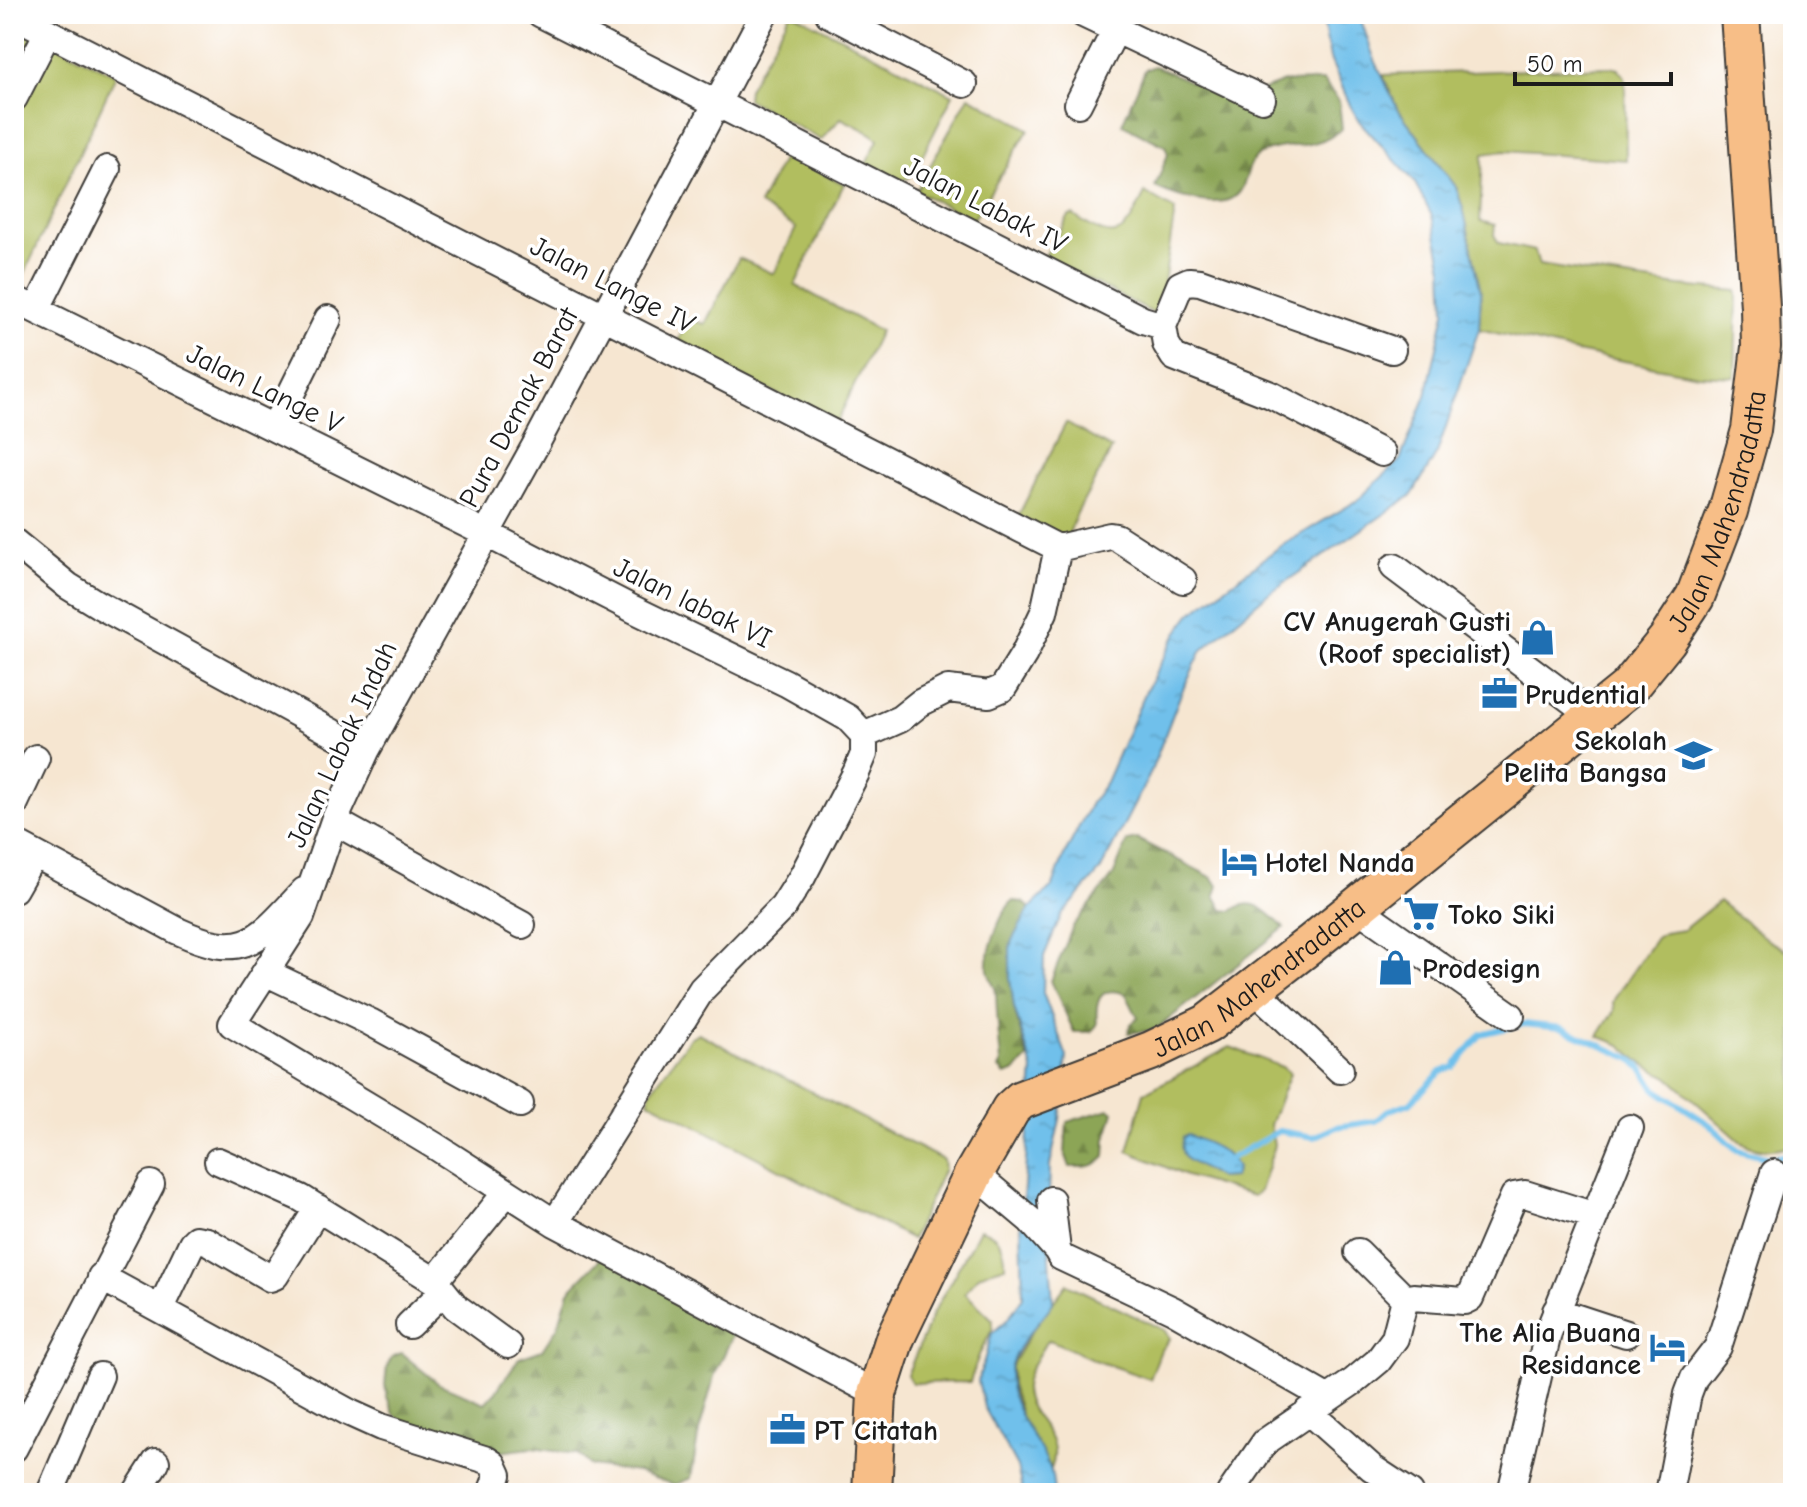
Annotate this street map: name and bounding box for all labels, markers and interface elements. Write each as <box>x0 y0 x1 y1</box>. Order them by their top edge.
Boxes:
scale bar <box>1515 36 1671 86</box>
text: 50 m <box>1527 50 1583 78</box>
street label: Jalan Labak IV <box>899 150 1073 260</box>
street label: Jalan Lange IV <box>525 230 700 340</box>
street label: Pura Demak Barat <box>453 301 585 513</box>
street label: Jalan Lange V <box>181 337 348 440</box>
street label: Jalan Mahendradatta <box>1662 389 1773 638</box>
street label: Jalan labak VI <box>608 551 777 655</box>
place label: CV Anugerah Gusti (Roof specialist) <box>1283 606 1511 670</box>
shop icon: CV Anugerah Gusti (Roof specialist) <box>1518 618 1556 656</box>
street label: Jalan Labak Indah <box>280 636 404 853</box>
office icon: Prudential <box>1480 675 1518 713</box>
place label: Prudential <box>1525 679 1647 711</box>
place label: Sekolah Pelita Bangsa <box>1504 725 1667 789</box>
school or university icon: Sekolah Pelita Bangsa <box>1674 737 1712 775</box>
hotel icon: Hotel Nanda <box>1220 843 1258 881</box>
place label: Hotel Nanda <box>1265 847 1415 879</box>
street label: Jalan Mahendradatta <box>1148 892 1372 1065</box>
supermarket icon: Toko Siki <box>1403 895 1441 933</box>
place label: Toko Siki <box>1448 899 1555 931</box>
shop icon: Prodesign <box>1377 949 1415 987</box>
place label: Prodesign <box>1422 953 1540 985</box>
place label: The Alia Buana Residance <box>1460 1317 1641 1381</box>
hotel icon: The Alia Buana Residance <box>1648 1329 1686 1367</box>
office icon: PT Citatah <box>769 1411 807 1449</box>
place label: PT Citatah <box>814 1415 938 1447</box>

